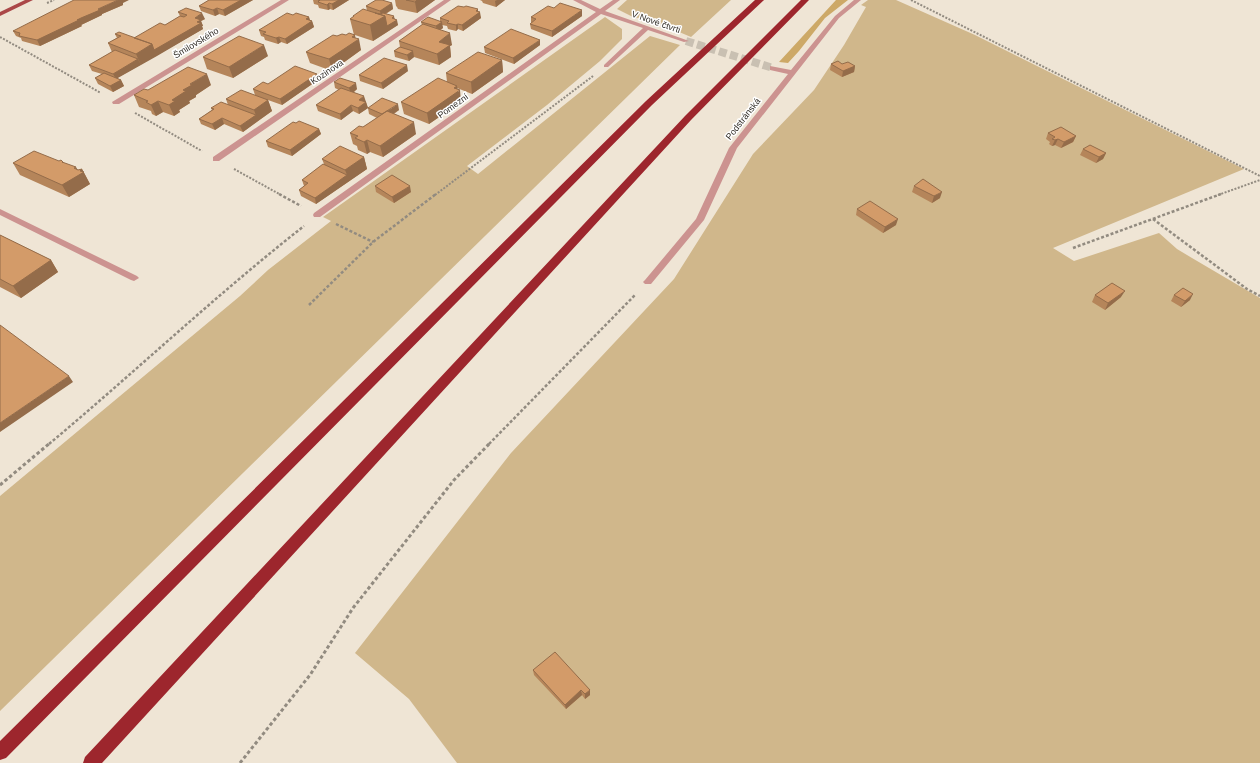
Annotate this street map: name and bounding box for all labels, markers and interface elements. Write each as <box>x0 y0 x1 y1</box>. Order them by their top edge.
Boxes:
street label: V Nové čtvrti <box>630 9 682 35</box>
street label: Šmilovského <box>172 26 220 60</box>
street label: Kozinova <box>309 58 345 86</box>
street label: Pomezní <box>436 91 471 120</box>
street label: Podstránská <box>724 96 762 142</box>

